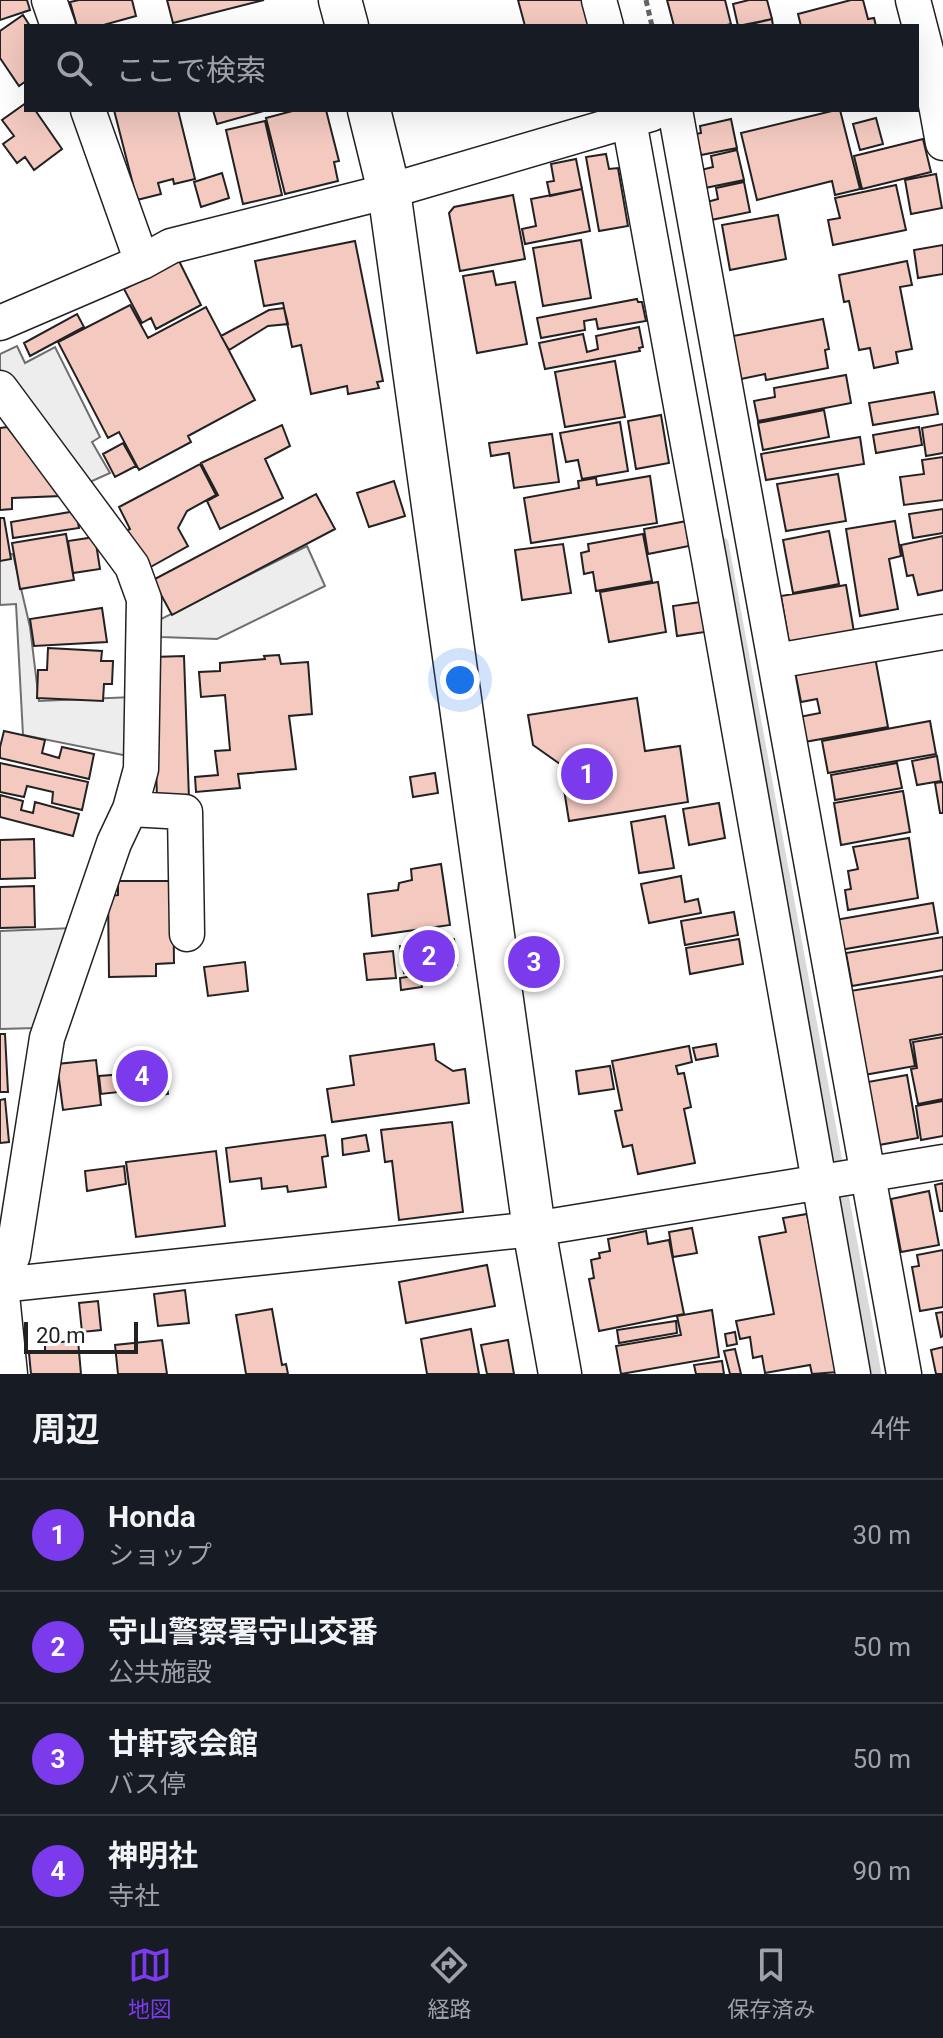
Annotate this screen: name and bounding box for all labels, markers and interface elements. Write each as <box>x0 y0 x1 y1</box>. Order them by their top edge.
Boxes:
search box <box>24 24 919 112</box>
icon: search <box>52 46 96 90</box>
text: ここで検索 <box>116 53 266 88</box>
your location <box>440 660 480 700</box>
pin: 1 <box>561 744 613 804</box>
pin: 2 <box>403 926 455 986</box>
pin: 3 <box>508 932 560 992</box>
pin: 4 <box>116 1046 168 1106</box>
scale bar <box>24 1318 138 1354</box>
text: 20 m <box>36 1323 85 1348</box>
text: 周辺 <box>32 1409 100 1449</box>
text: 4件 <box>870 1414 911 1444</box>
text: Honda <box>108 1499 196 1534</box>
text: 1 <box>51 1520 65 1550</box>
text: 30 m <box>853 1520 911 1550</box>
text: ショップ <box>108 1540 212 1570</box>
text: 守山警察署守山交番 <box>108 1614 378 1649</box>
text: 2 <box>51 1632 65 1662</box>
text: 50 m <box>853 1632 911 1662</box>
text: 公共施設 <box>108 1657 212 1687</box>
text: 廿軒家会館 <box>108 1726 258 1761</box>
text: 3 <box>51 1744 65 1774</box>
text: 50 m <box>853 1744 911 1774</box>
text: バス停 <box>108 1769 186 1799</box>
text: 神明社 <box>108 1838 198 1873</box>
text: 4 <box>51 1856 65 1886</box>
text: 90 m <box>853 1856 911 1886</box>
text: 寺社 <box>108 1881 160 1911</box>
tab: 地図 <box>128 1943 172 2023</box>
tab: 経路 <box>427 1943 471 2023</box>
tab: 保存済み <box>727 1943 815 2023</box>

